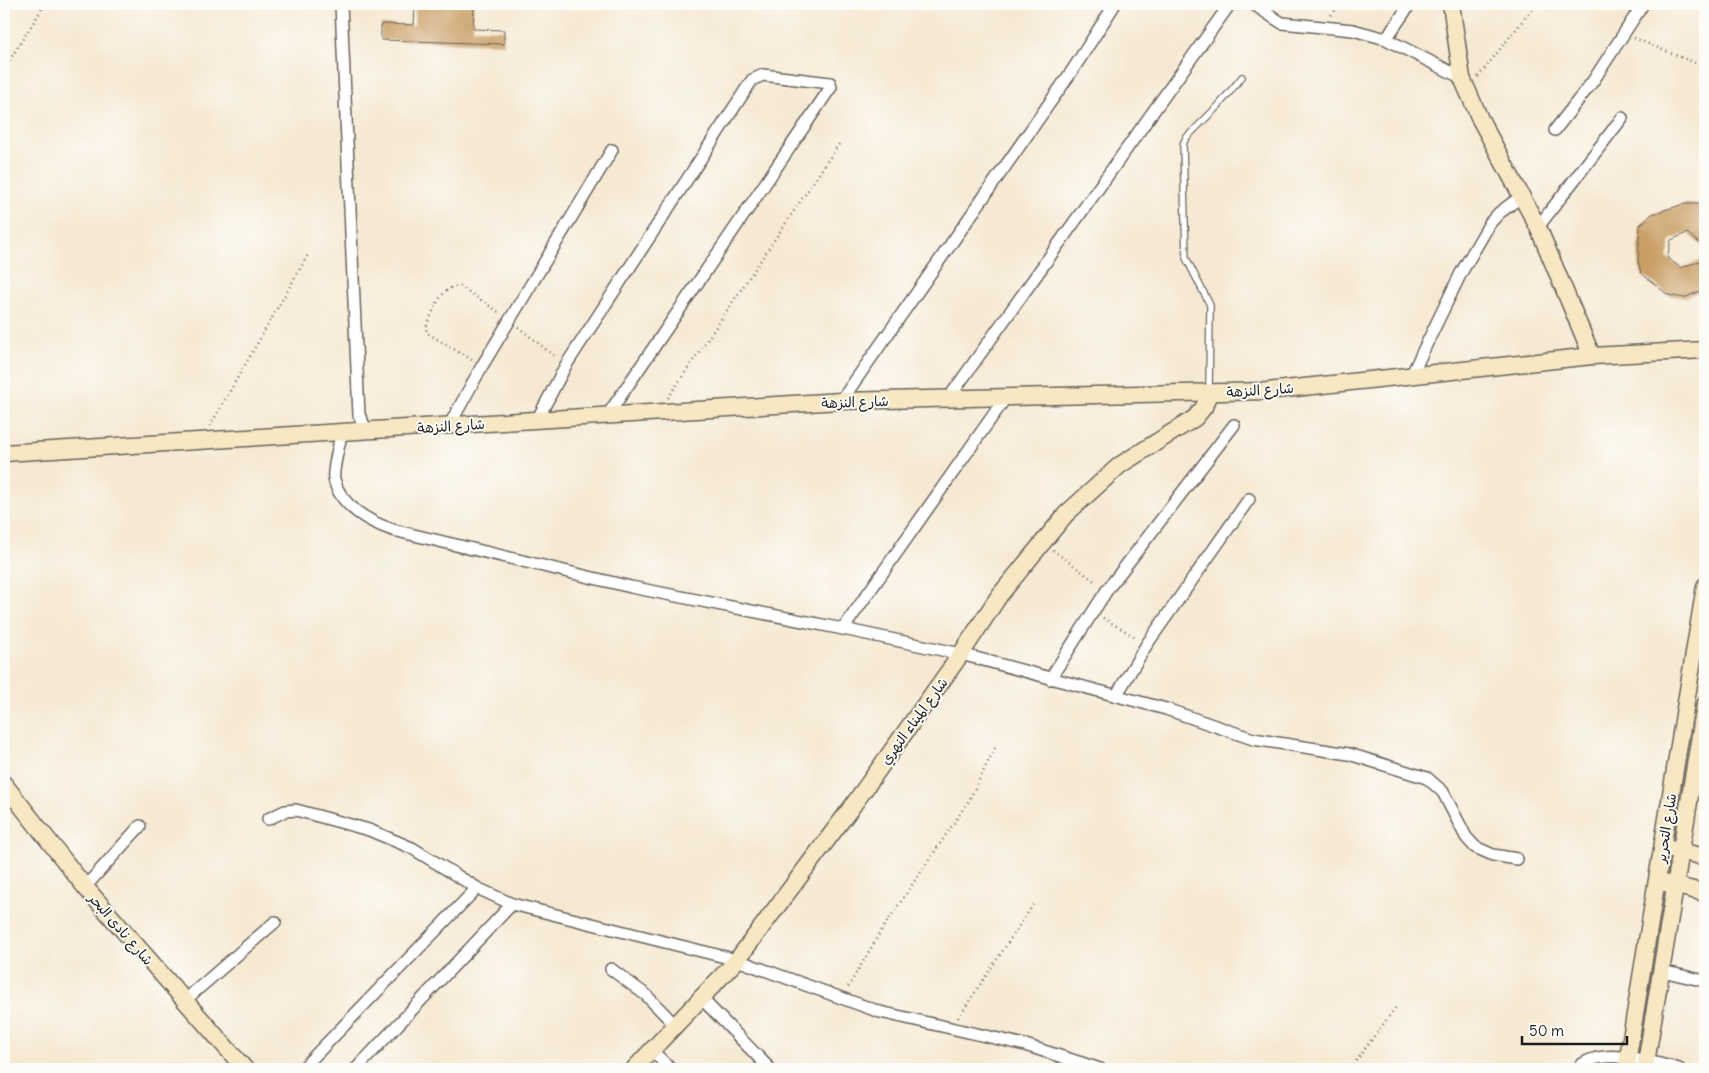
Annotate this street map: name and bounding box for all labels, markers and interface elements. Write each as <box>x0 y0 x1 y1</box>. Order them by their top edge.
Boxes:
street label: شارع النزهة <box>1226 379 1294 402</box>
street label: شارع النزهة <box>821 392 889 413</box>
street label: شارع النزهة <box>417 415 485 438</box>
street label: شارع الميناء النهري <box>876 674 953 769</box>
street label: شارع التحرير <box>1651 792 1681 865</box>
street label: شارع نادى البحر <box>83 889 157 969</box>
scale bar <box>1522 1013 1626 1045</box>
text: 50 m <box>1529 1021 1564 1040</box>

